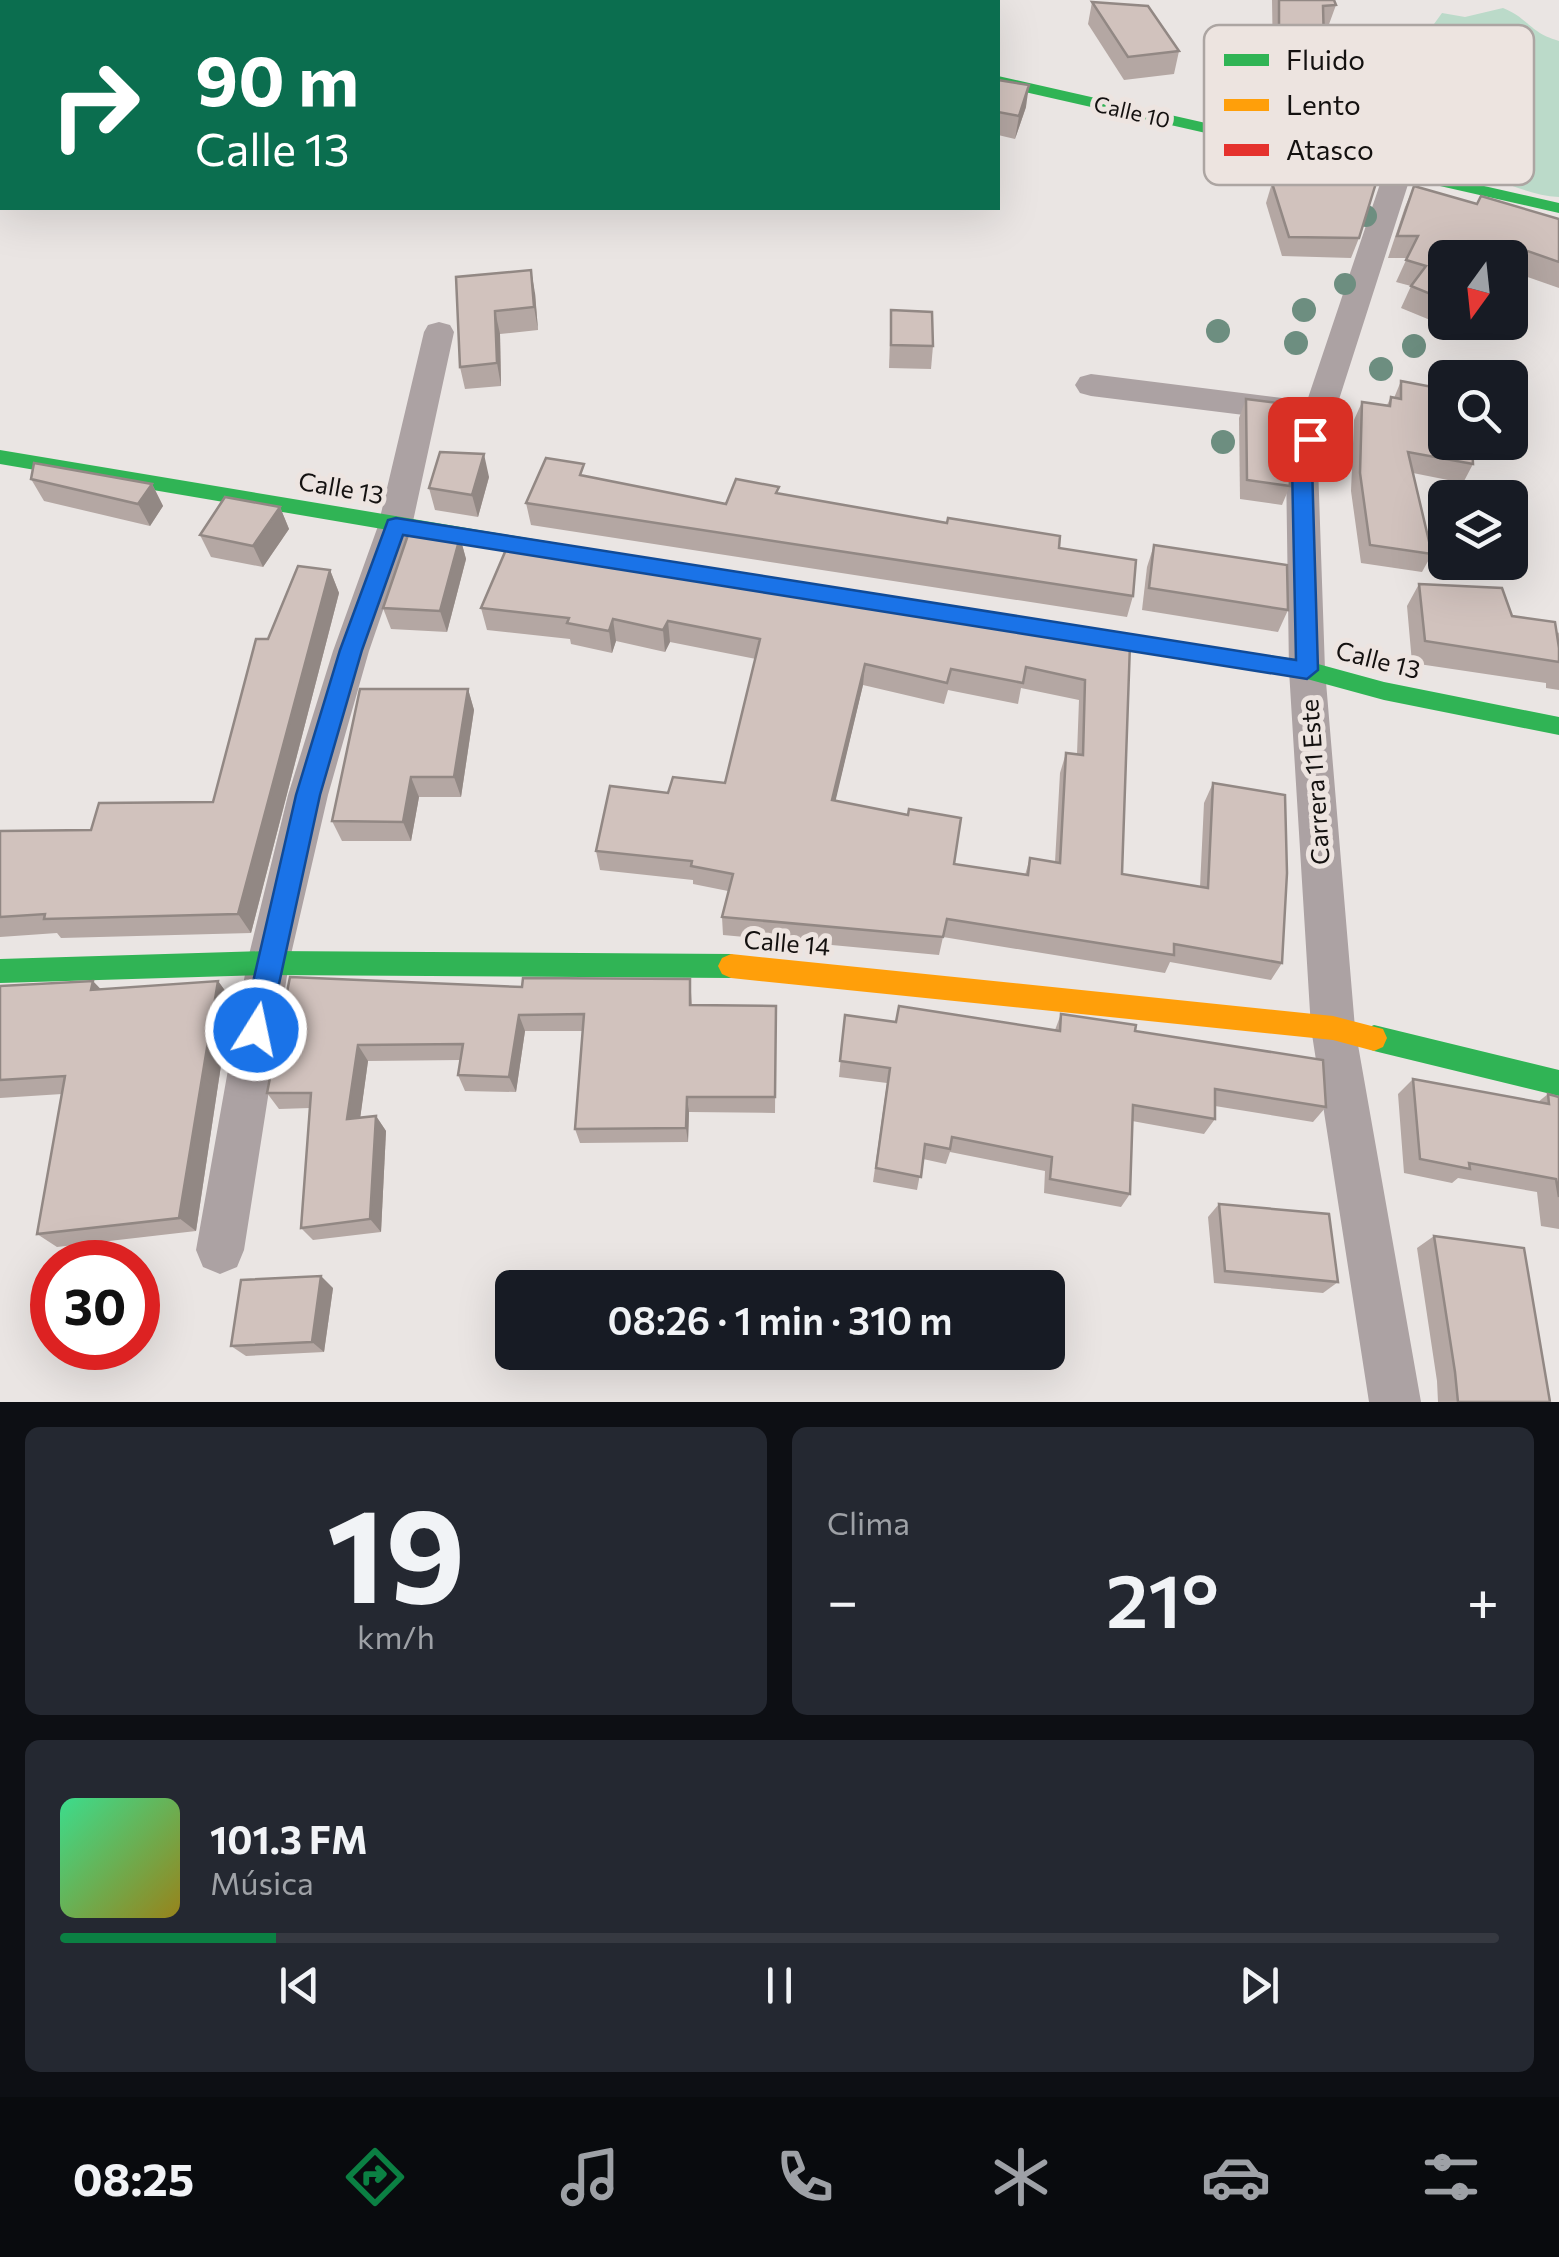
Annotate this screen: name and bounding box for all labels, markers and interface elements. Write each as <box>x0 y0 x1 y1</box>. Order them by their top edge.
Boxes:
legend <box>1204 25 1534 185</box>
text: 90 m <box>195 35 359 120</box>
icon: right <box>30 40 160 170</box>
text: Fluido <box>1286 42 1365 76</box>
text: Lento <box>1286 87 1361 121</box>
street label: Calle 10 <box>1091 90 1173 133</box>
text: Calle 13 <box>195 120 350 175</box>
text: Atasco <box>1286 132 1374 166</box>
north arrow <box>1428 240 1528 340</box>
map controls <box>1428 240 1528 580</box>
button: search <box>1428 360 1528 460</box>
pin <box>1268 397 1353 482</box>
icon: arrive <box>1283 412 1338 467</box>
street label: Calle 13 <box>296 465 386 509</box>
button: layers <box>1428 480 1528 580</box>
street label: Calle 13 <box>1333 634 1424 684</box>
street label: Carrera 11 Este <box>1293 698 1335 866</box>
street label: Calle 14 <box>743 923 832 961</box>
position arrow <box>204 978 308 1082</box>
speed limit sign: 30 <box>30 1240 160 1370</box>
text: 08:26 · 1 min · 310 m <box>607 1296 953 1343</box>
text: 19 <box>326 1471 466 1630</box>
text: Clima <box>827 1502 910 1542</box>
text: 21° <box>1106 1552 1219 1643</box>
text: − <box>827 1565 858 1632</box>
text: + <box>1467 1565 1499 1632</box>
text: km/h <box>357 1616 435 1656</box>
text: 101.3 FM <box>210 1815 368 1862</box>
text: Música <box>210 1862 314 1902</box>
icon: previous <box>272 1958 327 2013</box>
icon: pause <box>752 1958 807 2013</box>
icon: next <box>1232 1958 1287 2013</box>
icon: directions <box>340 2142 410 2212</box>
icon: music <box>555 2142 625 2212</box>
icon: phone <box>770 2142 840 2212</box>
icon: climate <box>986 2142 1056 2212</box>
icon: car <box>1201 2142 1271 2212</box>
icon: filters <box>1416 2142 1486 2212</box>
text: 08:25 <box>73 2150 194 2205</box>

